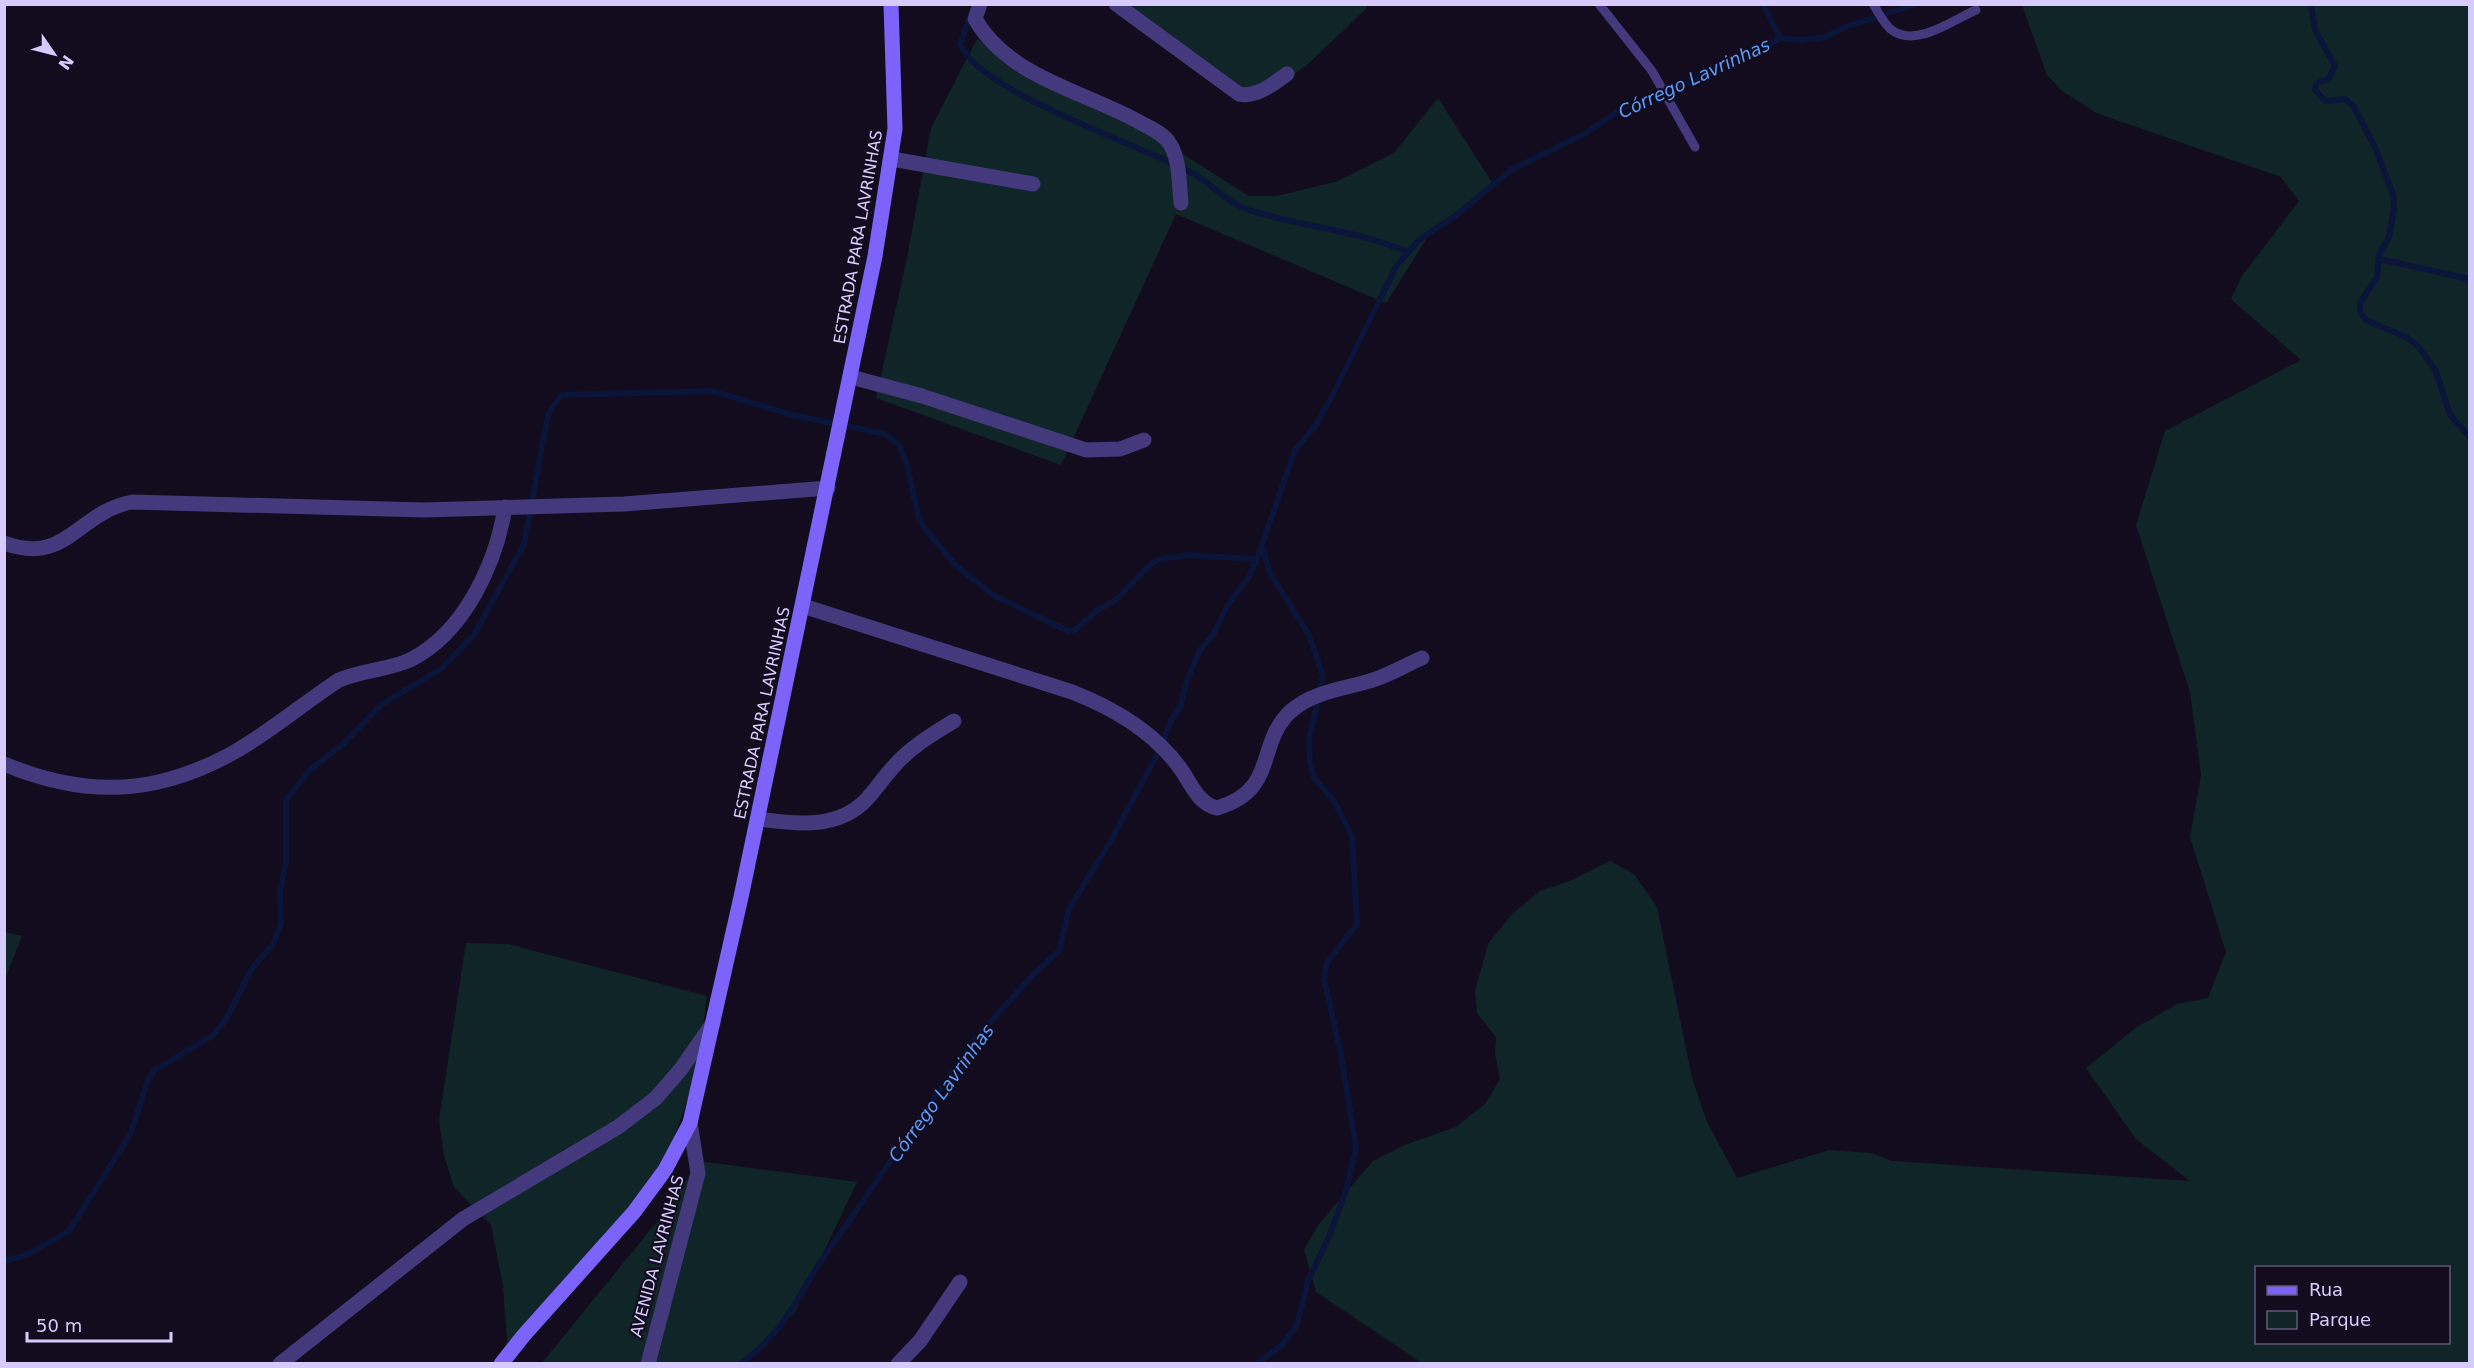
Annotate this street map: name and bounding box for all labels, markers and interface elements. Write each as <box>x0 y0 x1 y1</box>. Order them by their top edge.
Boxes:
north arrow <box>24 24 84 84</box>
water label: Córrego Lavrinhas <box>1615 34 1773 122</box>
text: N <box>54 51 77 73</box>
street label: ESTRADA PARA LAVRINHAS <box>830 129 886 345</box>
street label: ESTRADA PARA LAVRINHAS <box>730 605 794 821</box>
water label: Córrego Lavrinhas <box>884 1020 998 1166</box>
street label: AVENIDA LAVRINHAS <box>626 1173 688 1339</box>
legend <box>2255 1266 2450 1344</box>
text: Rua <box>2309 1279 2343 1300</box>
scale bar <box>27 1305 171 1343</box>
text: Parque <box>2309 1309 2371 1330</box>
text: 50 m <box>36 1315 82 1336</box>

